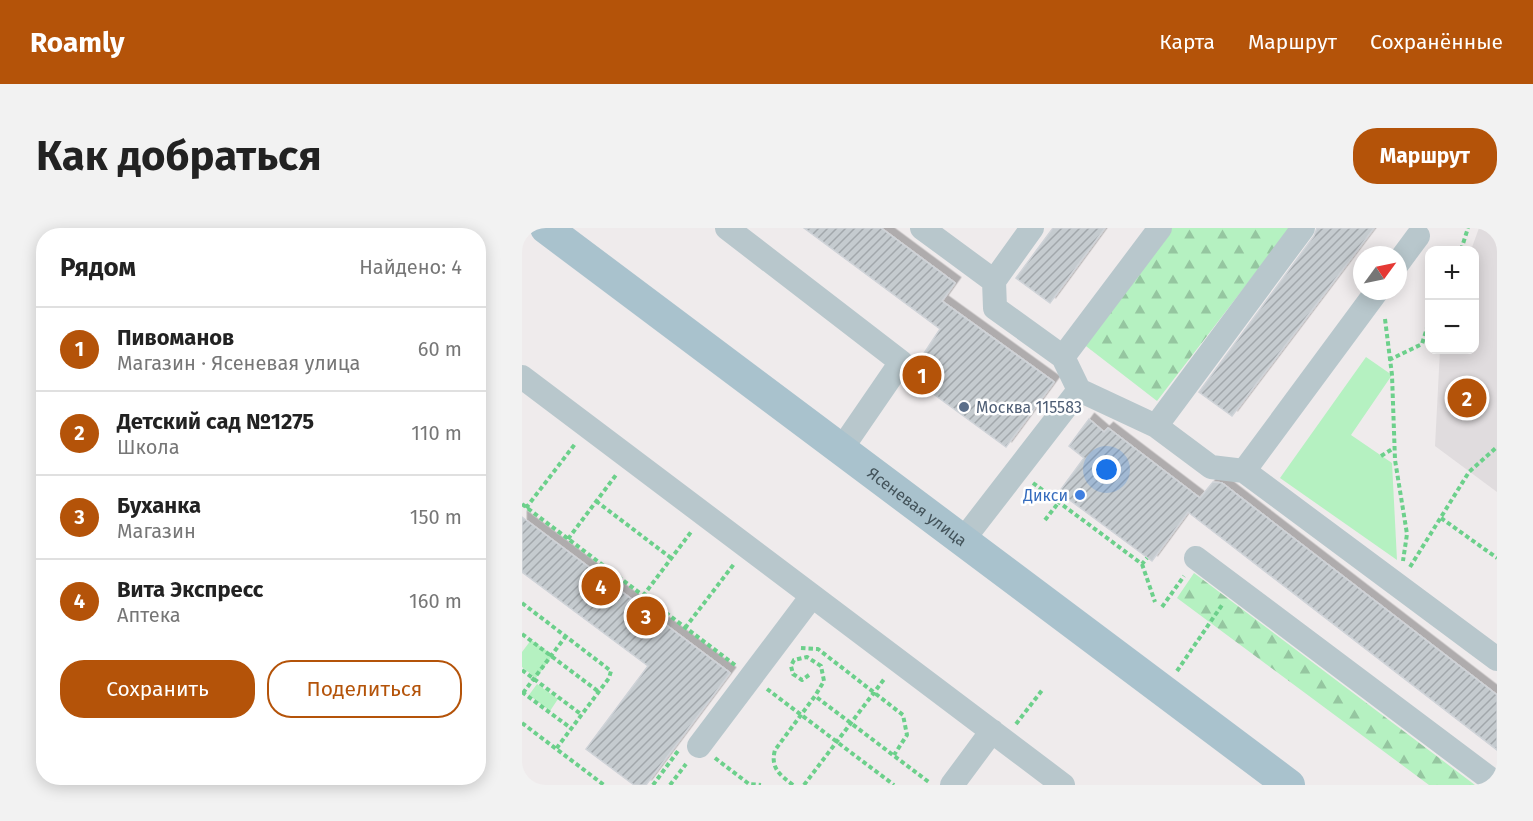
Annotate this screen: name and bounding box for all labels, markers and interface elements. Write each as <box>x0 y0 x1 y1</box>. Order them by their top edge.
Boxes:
text: Roamly <box>30 26 124 59</box>
text: Карта <box>1159 29 1215 55</box>
text: Маршрут <box>1248 29 1337 55</box>
text: Сохранённые <box>1370 29 1503 55</box>
button: Маршрут <box>1353 128 1497 184</box>
text: Как добраться <box>36 131 322 181</box>
north arrow <box>1353 246 1407 300</box>
map controls <box>1425 246 1479 354</box>
button: + <box>1425 246 1479 300</box>
text: Рядом <box>60 252 136 283</box>
text: Найдено: 4 <box>359 255 462 279</box>
button: − <box>1425 300 1479 354</box>
text: Пивоманов <box>117 324 234 351</box>
text: 1 <box>75 337 84 361</box>
text: 60 m <box>418 337 462 361</box>
text: Магазин · Ясеневая улица <box>117 351 360 375</box>
pin: 1 <box>902 352 942 398</box>
pin: 2 <box>1448 376 1486 420</box>
place label: Москва 115583 <box>976 398 1082 417</box>
marker: Москва 115583 <box>957 400 971 414</box>
text: Детский сад №1275 <box>117 408 314 435</box>
text: 2 <box>74 421 85 445</box>
text: 110 m <box>411 421 462 445</box>
text: Школа <box>117 435 180 459</box>
your location <box>1092 455 1121 484</box>
street label: Ясеневая улица <box>864 463 970 550</box>
place label: Дикси <box>1022 486 1068 505</box>
marker: Дикси <box>1073 488 1087 502</box>
text: Буханка <box>117 492 201 519</box>
text: 3 <box>74 505 85 529</box>
text: 150 m <box>410 505 462 529</box>
text: Магазин <box>117 519 196 543</box>
pin: 4 <box>582 564 620 608</box>
text: Вита Экспресс <box>117 576 263 603</box>
text: 4 <box>74 589 85 613</box>
text: 160 m <box>409 589 462 613</box>
pin: 3 <box>626 594 666 638</box>
text: Аптека <box>117 603 181 627</box>
button: Сохранить <box>60 660 255 718</box>
button: Поделиться <box>267 660 462 718</box>

